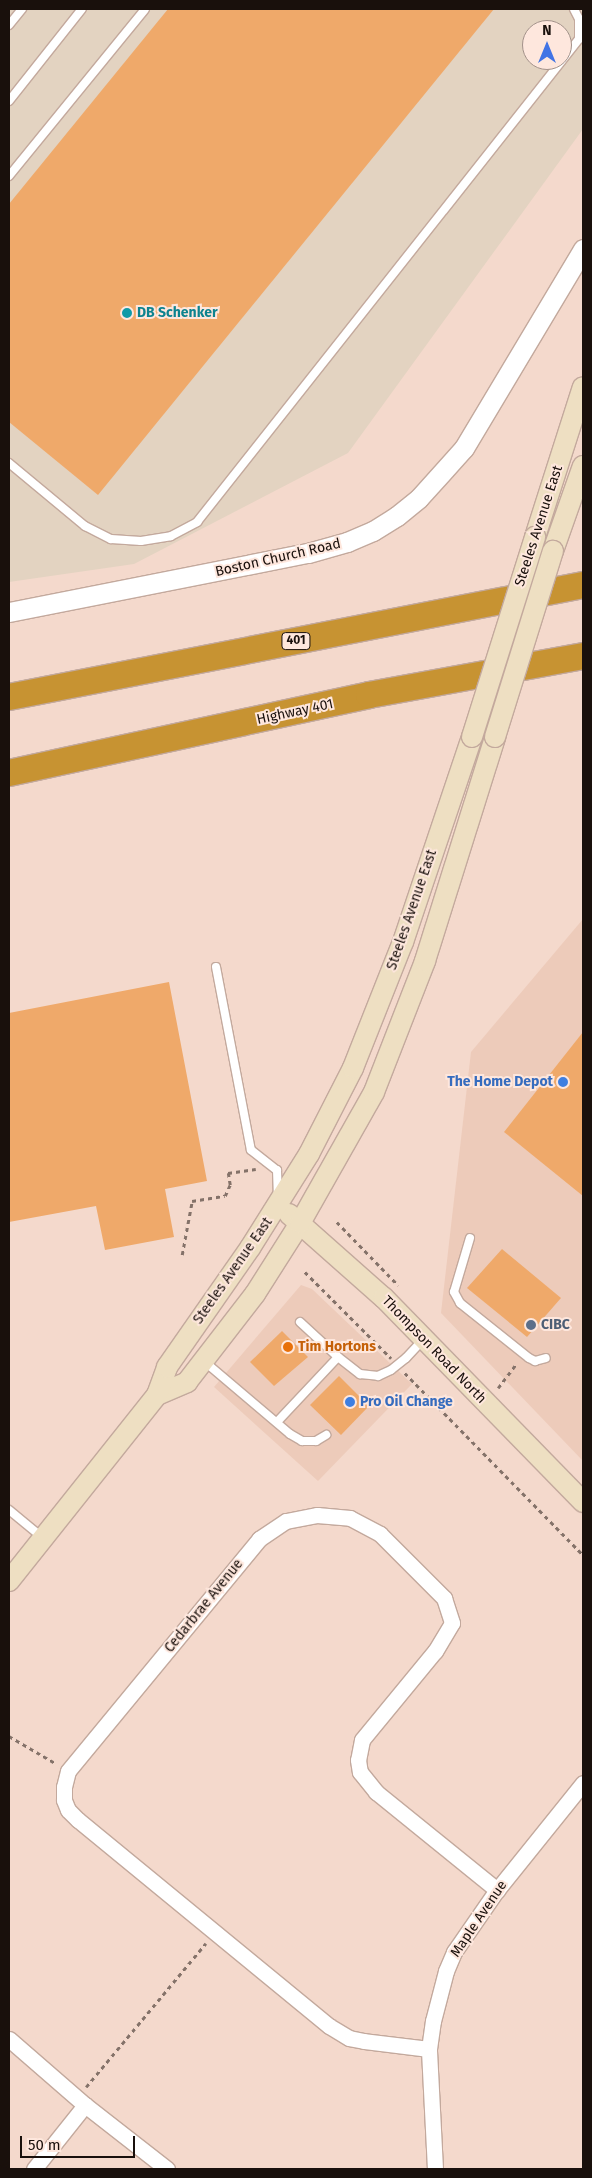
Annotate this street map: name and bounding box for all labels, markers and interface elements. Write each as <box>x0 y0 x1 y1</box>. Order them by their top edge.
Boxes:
north arrow <box>522 20 572 70</box>
text: N <box>542 22 552 39</box>
place label: DB Schenker <box>137 305 218 321</box>
marker: DB Schenker <box>121 307 133 319</box>
street label: Steeles Avenue East <box>512 463 566 589</box>
street label: Boston Church Road <box>214 535 342 581</box>
road number: 401 <box>281 631 311 650</box>
street label: Highway 401 <box>255 696 335 728</box>
street label: Steeles Avenue East <box>384 848 440 972</box>
place label: The Home Depot <box>447 1074 553 1090</box>
marker: The Home Depot <box>557 1076 569 1088</box>
street label: Steeles Avenue East <box>190 1214 276 1328</box>
street label: Thompson Road North <box>378 1293 490 1407</box>
place label: CIBC <box>541 1317 570 1333</box>
marker: CIBC <box>525 1319 537 1331</box>
place label: Tim Hortons <box>298 1339 376 1355</box>
marker: Tim Hortons <box>282 1341 294 1353</box>
place label: Pro Oil Change <box>360 1394 453 1410</box>
marker: Pro Oil Change <box>344 1396 356 1408</box>
street label: Cedarbrae Avenue <box>161 1556 247 1656</box>
street label: Maple Avenue <box>447 1878 511 1960</box>
scale bar <box>22 2126 138 2158</box>
text: 50 m <box>28 2136 61 2154</box>

